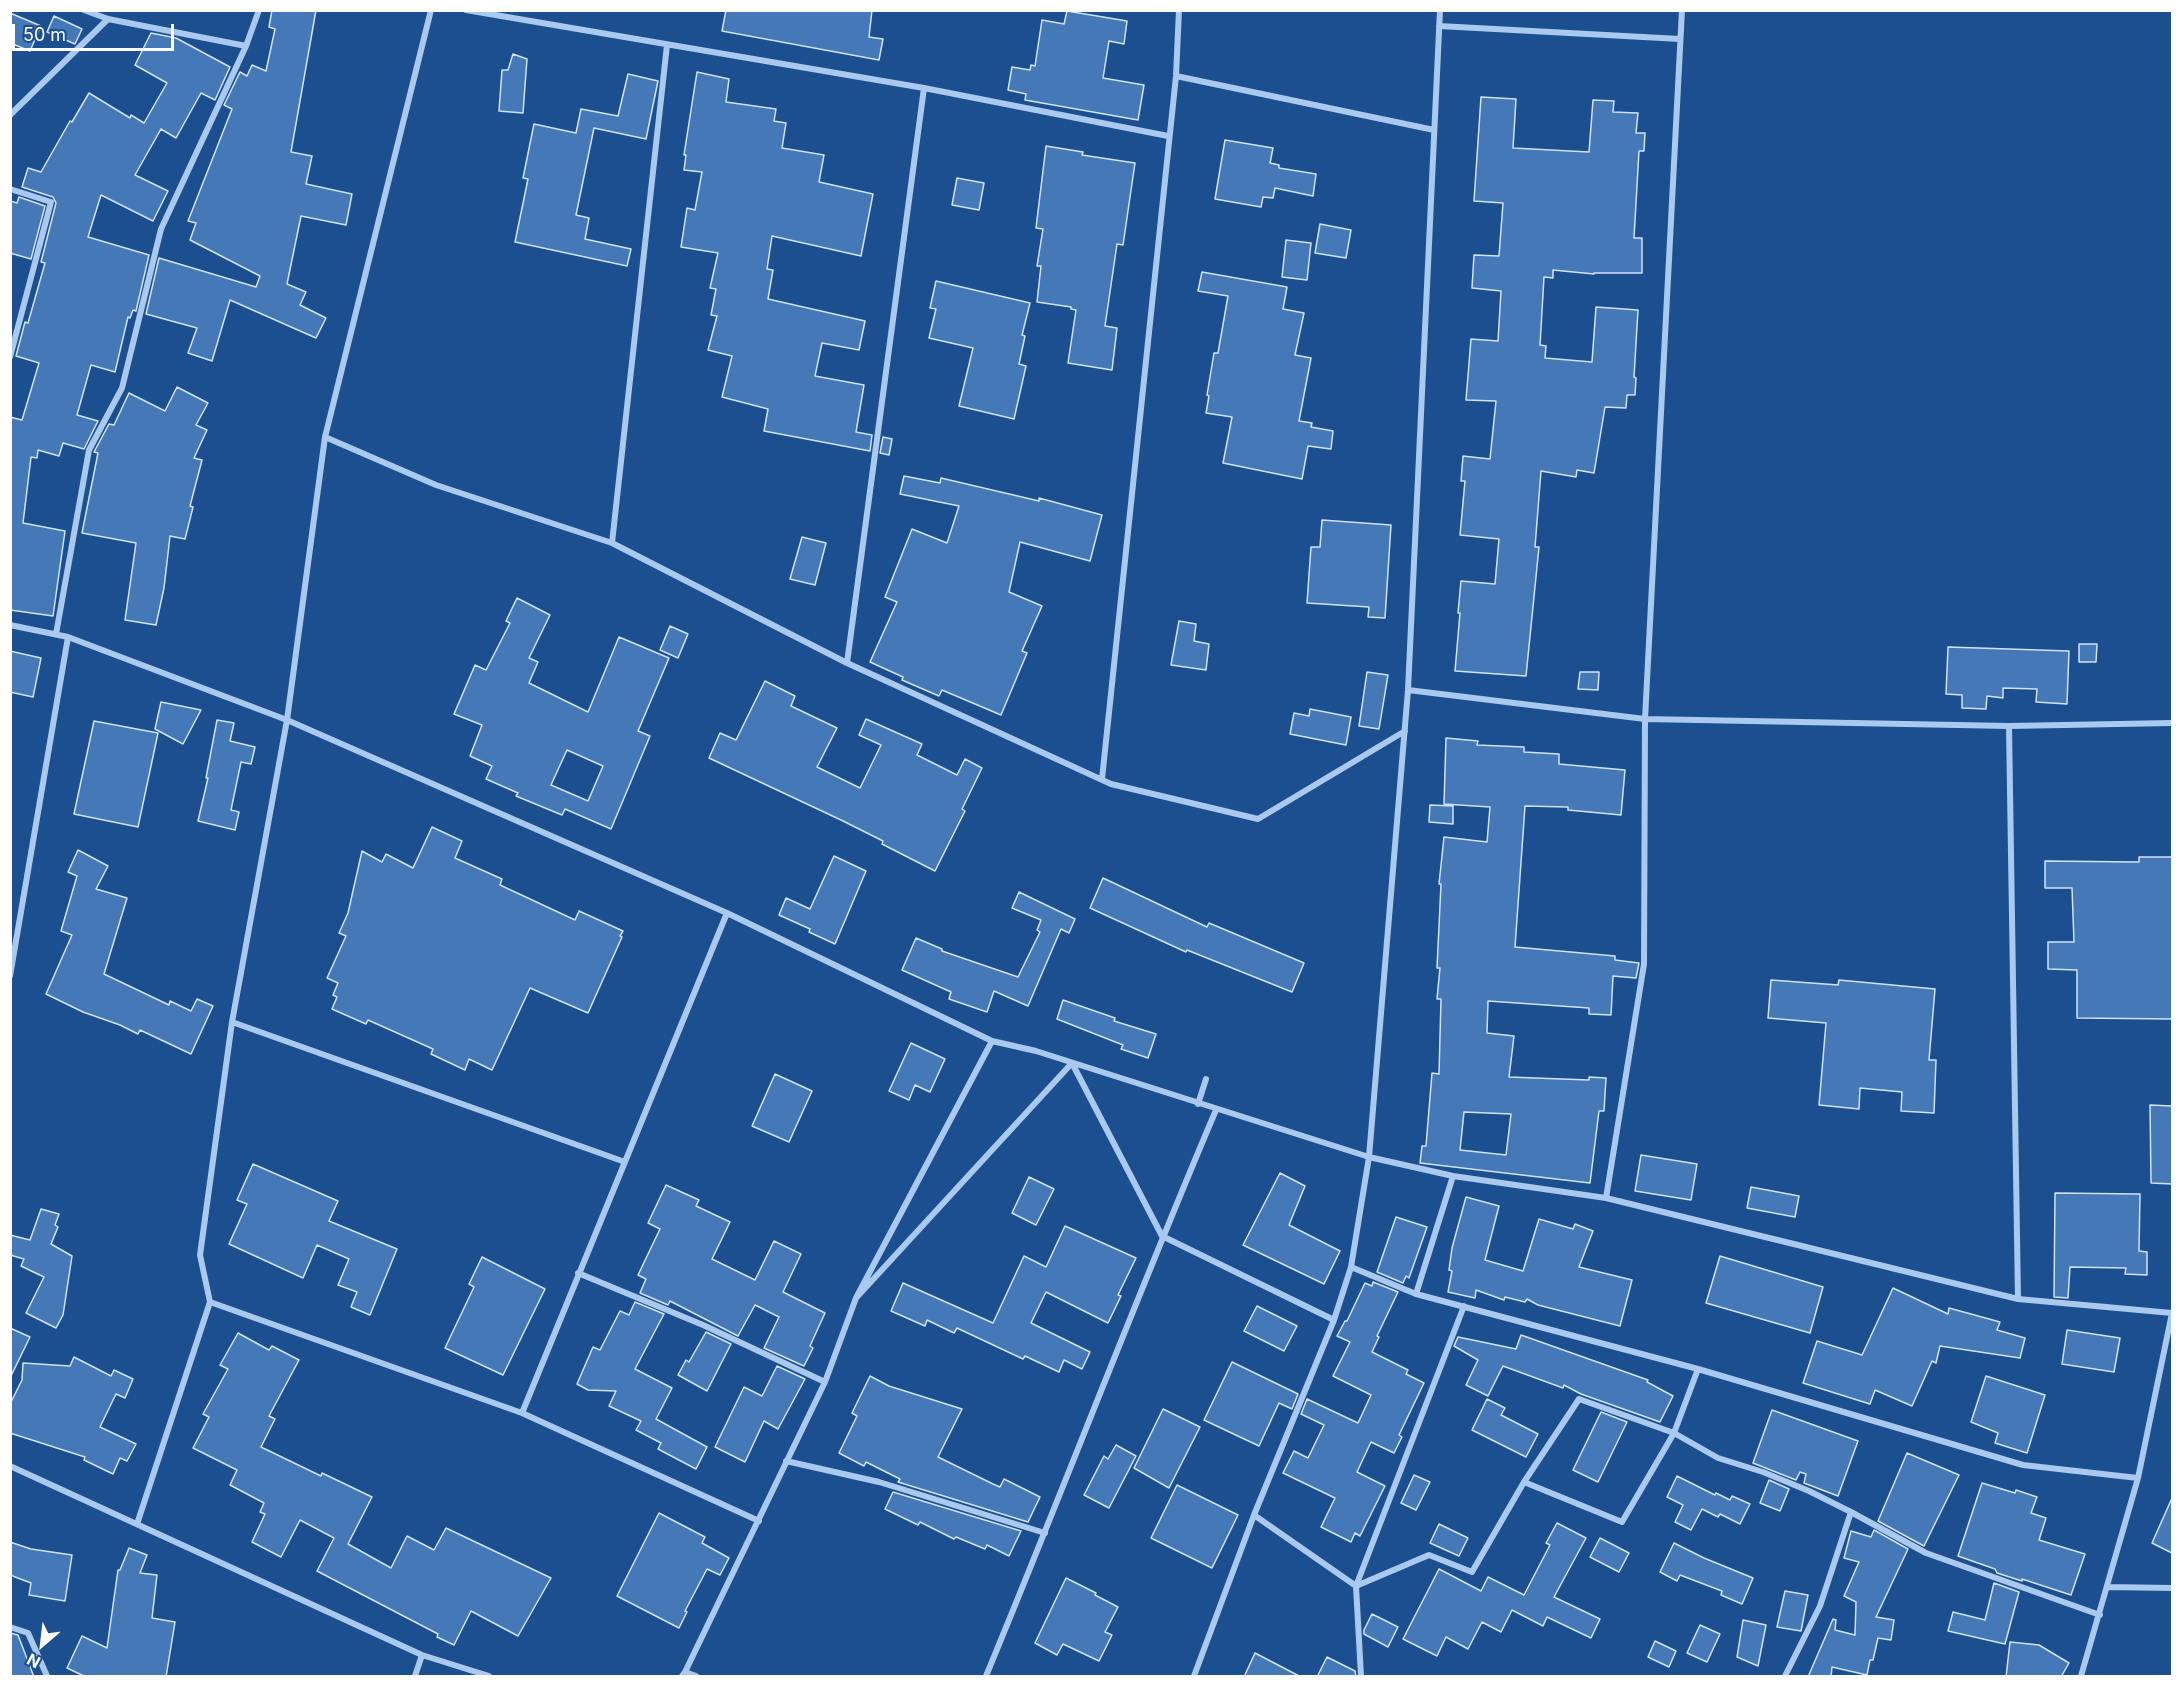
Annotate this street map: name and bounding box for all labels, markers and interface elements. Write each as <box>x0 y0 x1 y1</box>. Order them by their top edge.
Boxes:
scale bar <box>15 12 177 50</box>
text: 50 m <box>23 24 66 45</box>
north arrow <box>12 1615 72 1675</box>
text: N <box>23 1649 44 1673</box>

